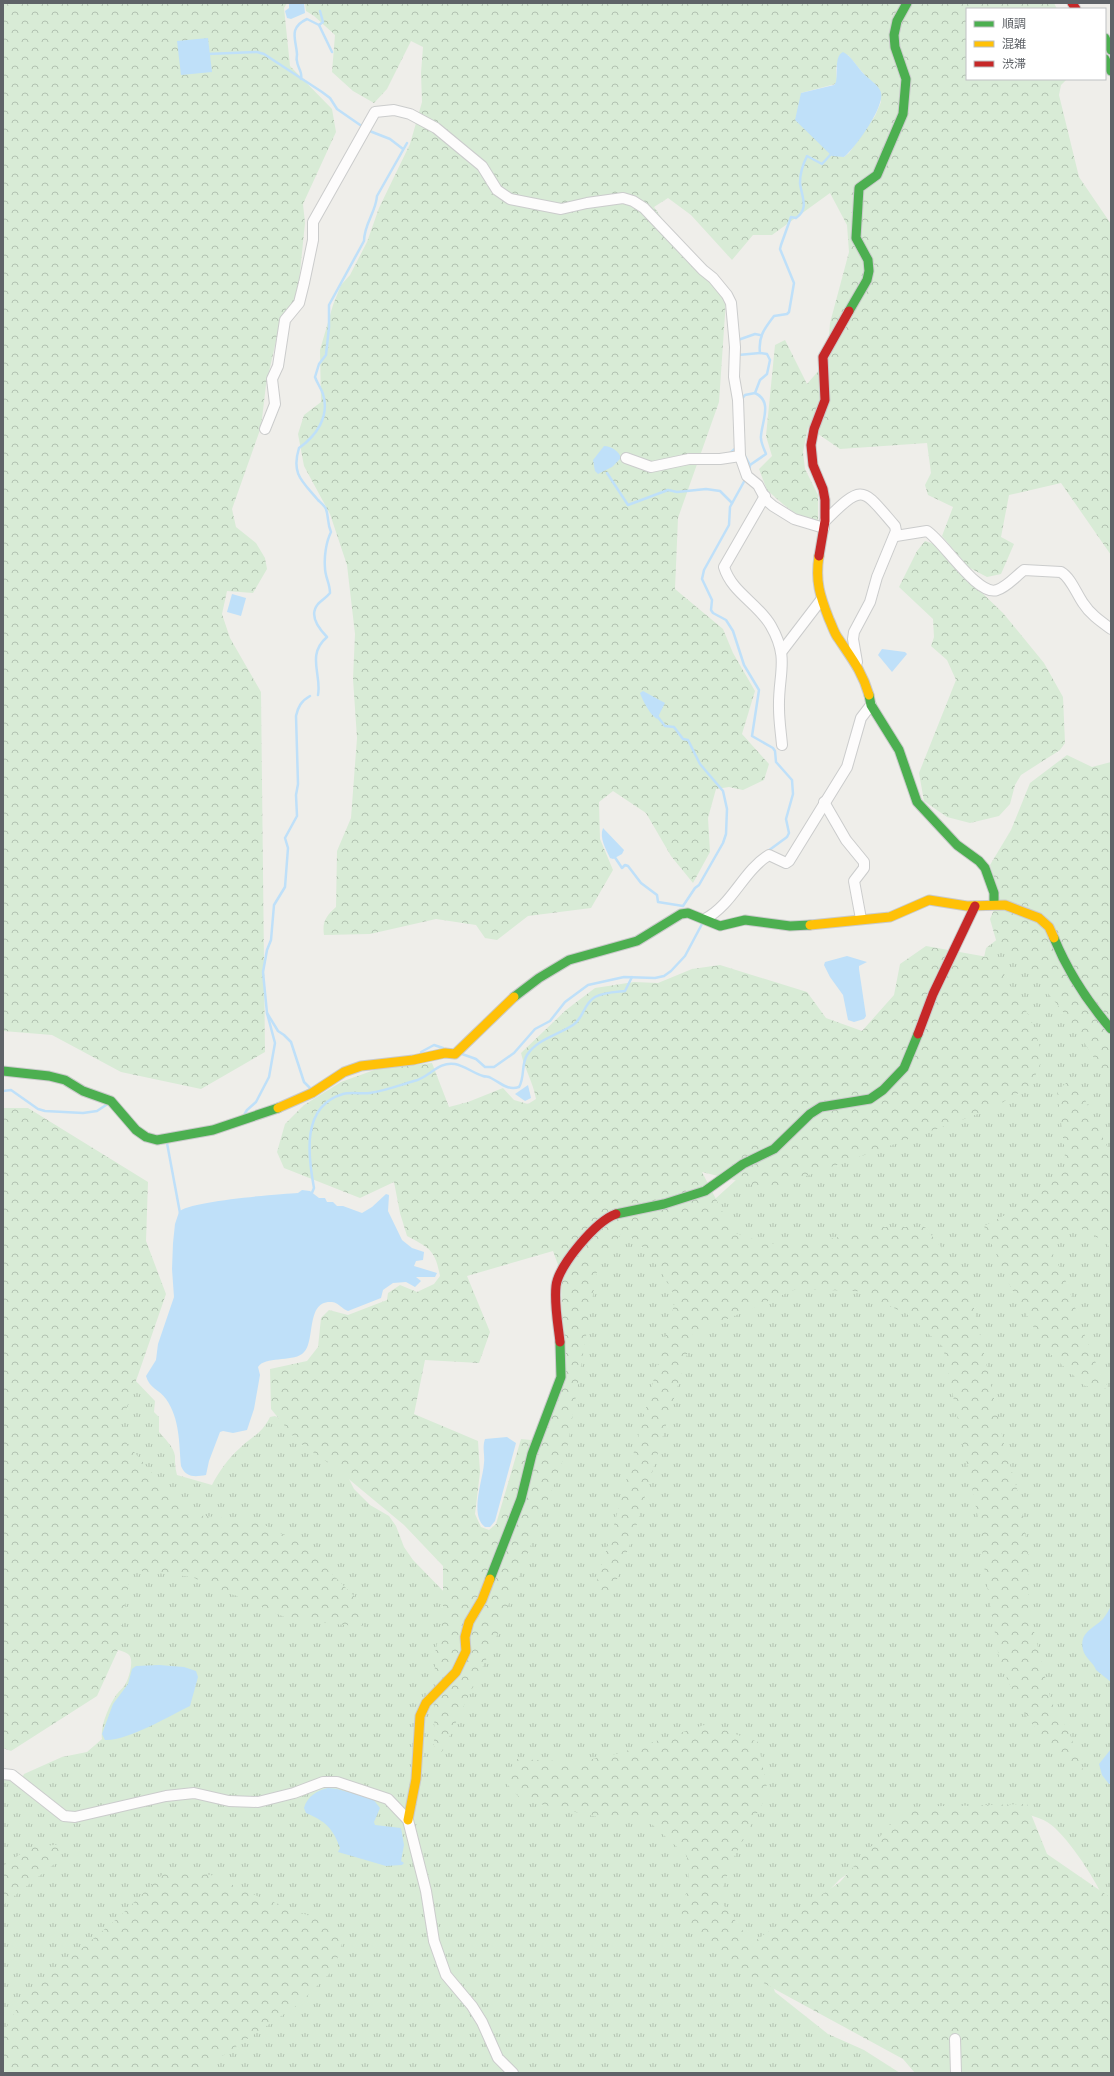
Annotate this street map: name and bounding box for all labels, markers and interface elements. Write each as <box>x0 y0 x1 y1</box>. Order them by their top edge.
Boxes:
legend <box>966 8 1106 80</box>
text: 順調 <box>1002 17 1026 31</box>
text: 混雑 <box>1002 37 1026 51</box>
text: 渋滞 <box>1002 57 1026 71</box>

